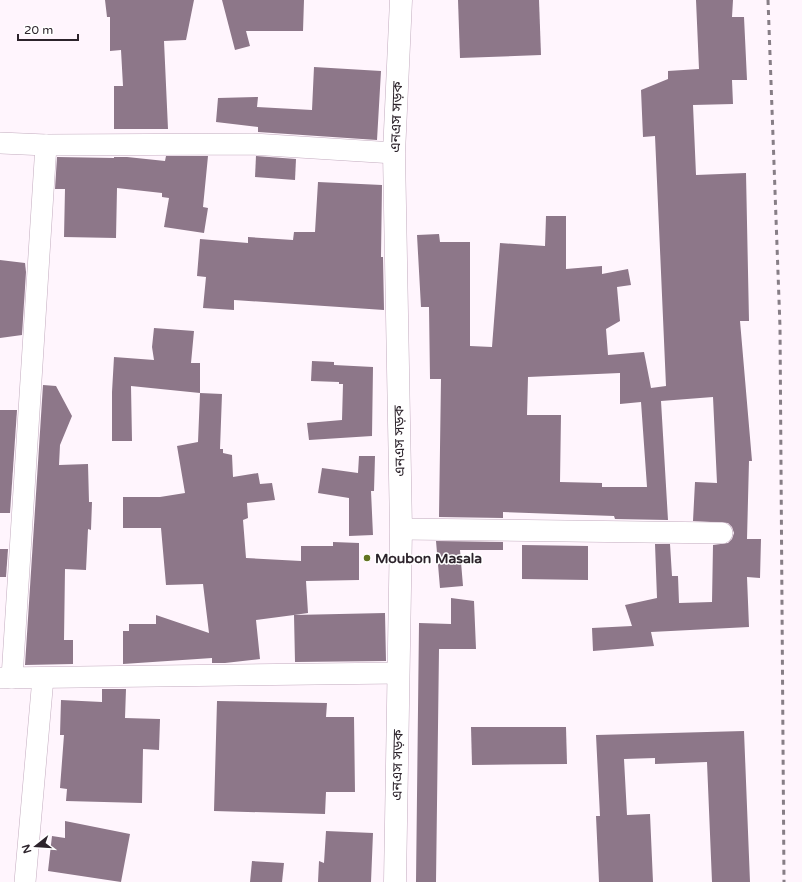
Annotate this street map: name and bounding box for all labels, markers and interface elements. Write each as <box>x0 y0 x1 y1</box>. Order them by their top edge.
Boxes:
scale bar <box>18 16 78 42</box>
text: 20 m <box>24 23 53 37</box>
street label: এনএস সড়ক <box>387 80 406 153</box>
street label: এনএস সড়ক <box>390 405 409 477</box>
place label: Moubon Masala <box>375 550 482 567</box>
marker: Moubon Masala <box>362 553 372 563</box>
street label: এনএস সড়ক <box>388 729 407 801</box>
north arrow <box>16 826 56 866</box>
text: N <box>19 843 34 855</box>

